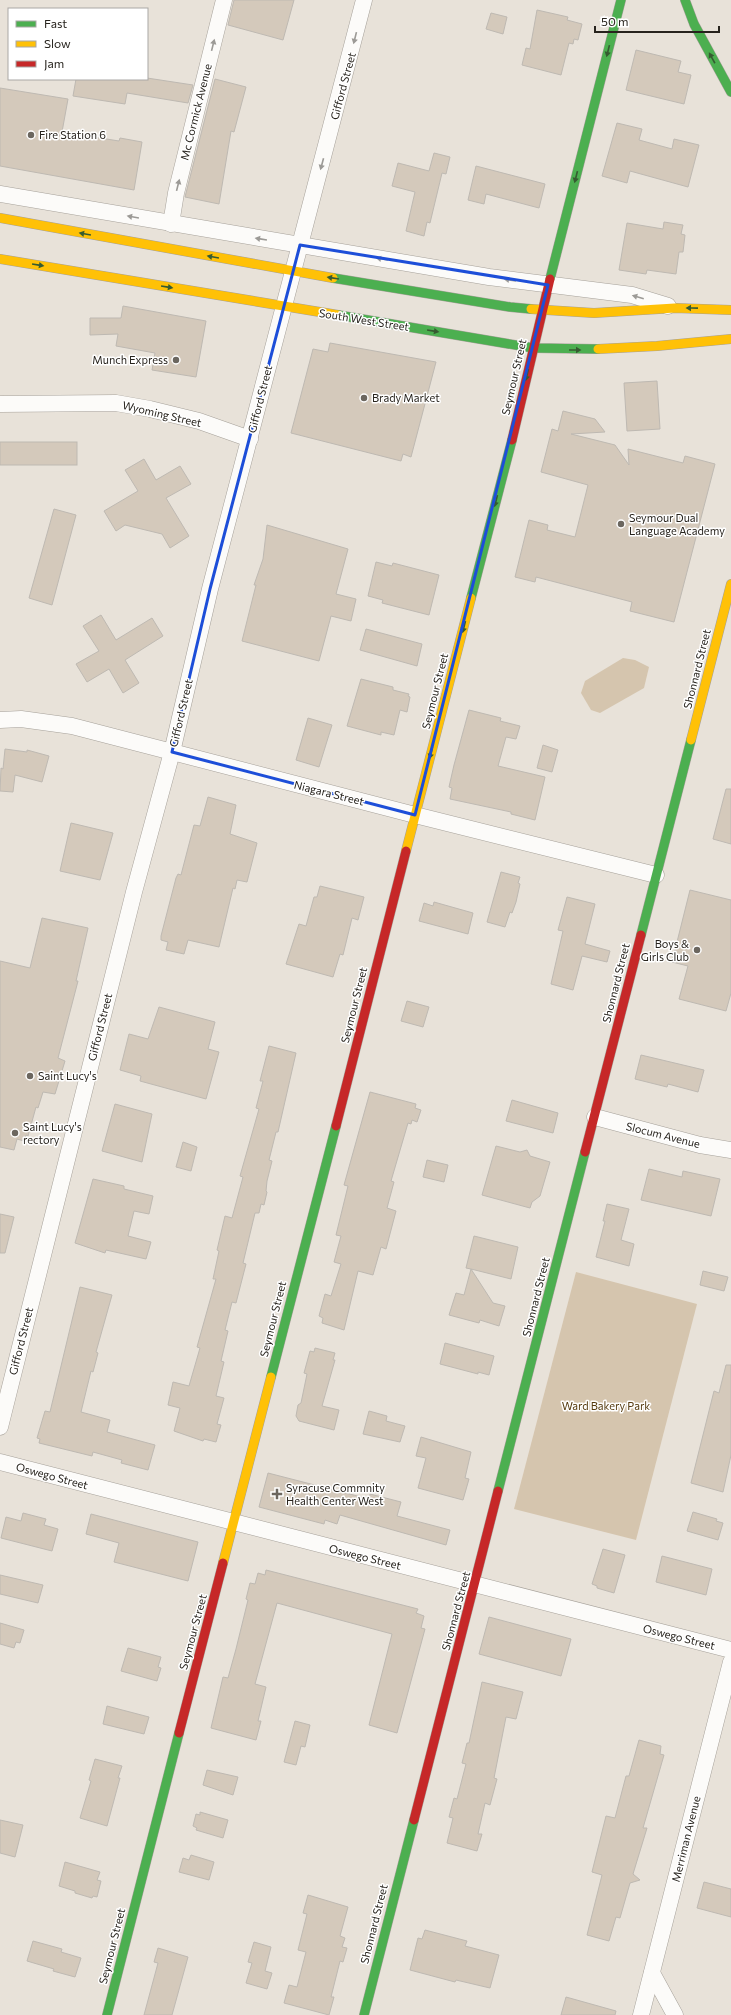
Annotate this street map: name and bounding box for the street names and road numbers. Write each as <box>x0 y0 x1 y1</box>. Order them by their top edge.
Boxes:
street label: Gifford Street <box>327 50 358 121</box>
street label: Mc Cormick Avenue <box>177 62 214 162</box>
street label: South West Street <box>318 306 411 333</box>
street label: Seymour Street <box>498 337 529 416</box>
street label: Gifford Street <box>245 363 274 434</box>
street label: Wyoming Street <box>121 398 203 429</box>
street label: Shonnard Street <box>680 627 713 710</box>
street label: Seymour Street <box>419 651 450 730</box>
street label: Gifford Street <box>166 677 195 748</box>
street label: Niagara Street <box>293 778 366 808</box>
street label: Shonnard Street <box>599 941 632 1024</box>
street label: Seymour Street <box>338 965 369 1044</box>
street label: Gifford Street <box>85 991 114 1062</box>
street label: Slocum Avenue <box>625 1119 702 1150</box>
street label: Shonnard Street <box>519 1255 552 1338</box>
street label: Seymour Street <box>257 1279 288 1358</box>
street label: Gifford Street <box>6 1305 35 1376</box>
street label: Oswego Street <box>15 1460 90 1491</box>
street label: Oswego Street <box>328 1541 403 1572</box>
street label: Shonnard Street <box>439 1569 472 1652</box>
street label: Seymour Street <box>176 1592 209 1671</box>
street label: Oswego Street <box>642 1621 717 1652</box>
street label: Merriman Avenue <box>669 1794 703 1883</box>
street label: Shonnard Street <box>357 1882 390 1965</box>
street label: Seymour Street <box>96 1906 127 1985</box>

